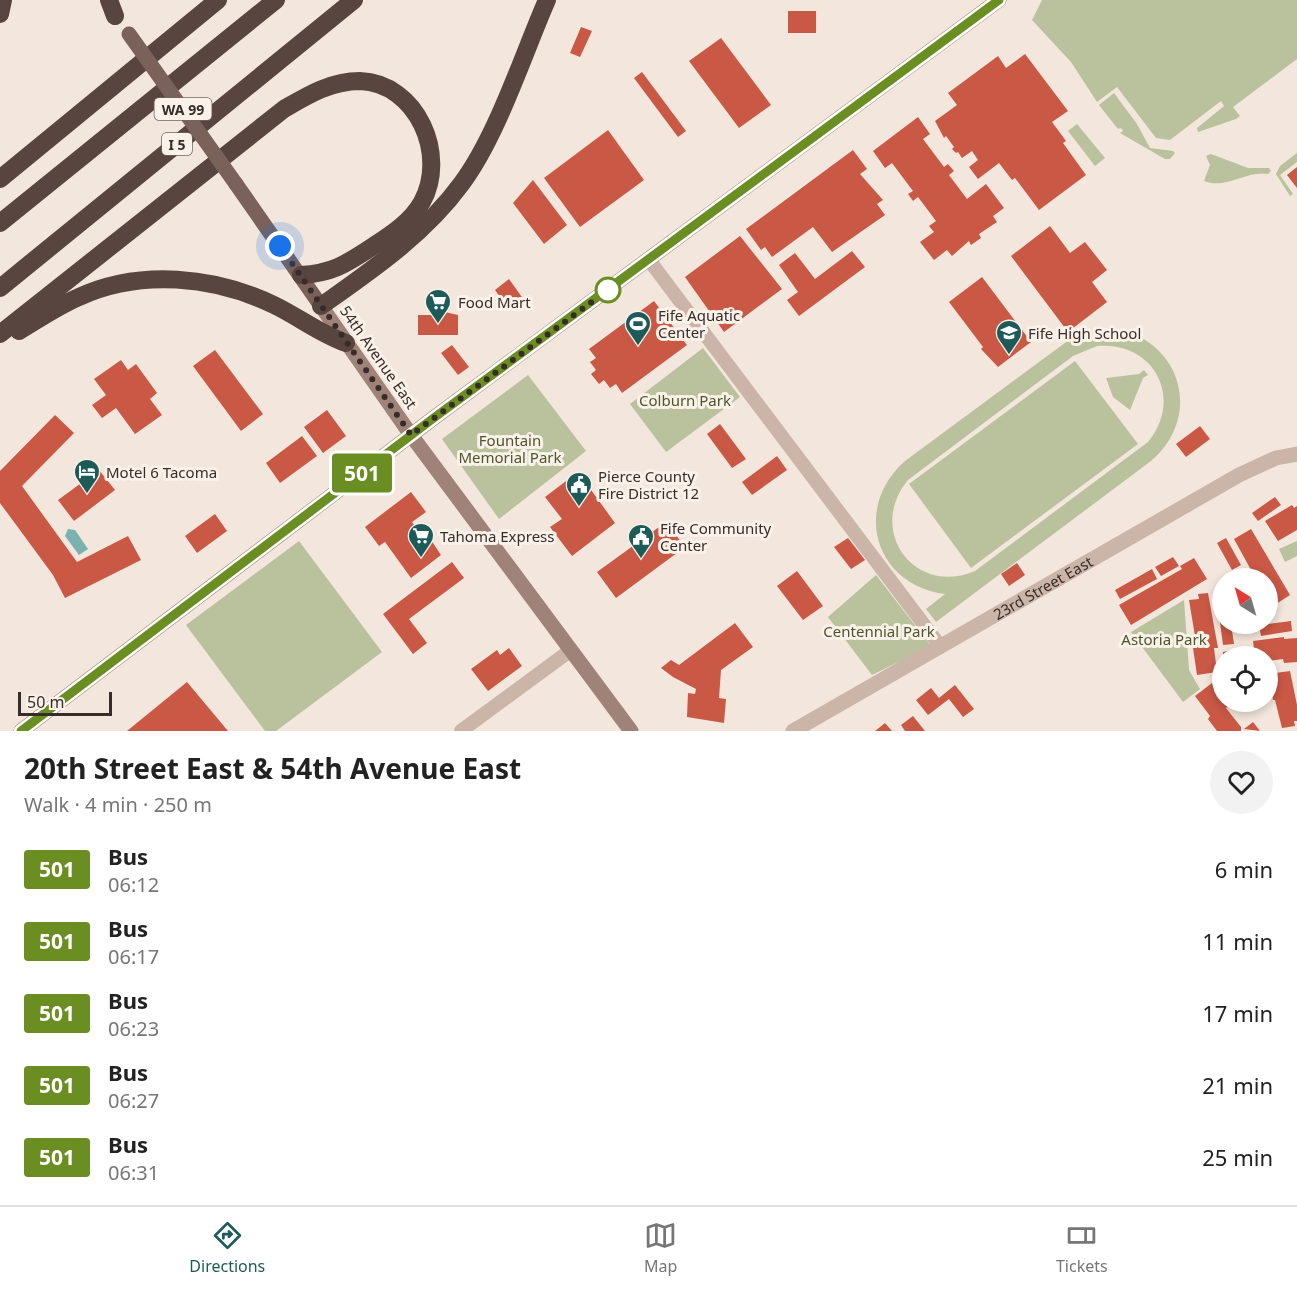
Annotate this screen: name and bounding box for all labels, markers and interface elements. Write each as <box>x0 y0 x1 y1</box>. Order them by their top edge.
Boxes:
road number: WA 99 <box>154 98 212 120</box>
road number: I 5 <box>162 133 192 155</box>
your location <box>265 231 295 261</box>
unlabelled marker <box>595 277 621 303</box>
supermarket icon: Food Mart <box>423 287 453 325</box>
place label: Food Mart <box>458 292 531 312</box>
street label: 54th Avenue East <box>336 301 422 413</box>
place label: Fife Aquatic Center <box>658 305 740 342</box>
sports icon: Fife Aquatic Center <box>623 309 653 347</box>
school or university icon: Fife High School <box>994 318 1024 356</box>
place label: Fife High School <box>1028 323 1141 343</box>
park label: Colburn Park <box>639 390 731 410</box>
park label: Fountain Memorial Park <box>458 430 562 467</box>
line badge: 501 <box>328 454 397 492</box>
hotel icon: Motel 6 Tacoma <box>72 457 102 495</box>
text: 501 <box>344 459 380 487</box>
place label: Motel 6 Tacoma <box>106 462 217 482</box>
place label: Pierce County Fire District 12 <box>598 466 699 503</box>
public building icon: Pierce County Fire District 12 <box>564 470 594 508</box>
place label: Fife Community Center <box>660 518 772 555</box>
supermarket icon: Tahoma Express <box>406 521 436 559</box>
public building icon: Fife Community Center <box>626 522 656 560</box>
place label: Tahoma Express <box>440 526 554 546</box>
street label: 23rd Street East <box>989 551 1097 624</box>
north arrow <box>1212 568 1278 634</box>
map controls <box>1212 568 1278 712</box>
park label: Centennial Park <box>823 621 935 641</box>
park label: Astoria Park <box>1121 629 1207 649</box>
button: locate <box>1212 646 1278 712</box>
scale bar <box>18 689 112 716</box>
text: 50 m <box>27 691 64 713</box>
text: 20th Street East & 54th Avenue East <box>24 749 521 787</box>
button: heart <box>1210 751 1273 814</box>
text: Walk · 4 min · 250 m <box>24 791 212 818</box>
text: Bus <box>108 841 148 871</box>
text: 6 min <box>1215 854 1273 884</box>
text: 501 <box>39 855 75 883</box>
text: 06:12 <box>108 871 159 898</box>
text: Bus <box>108 913 148 943</box>
text: 11 min <box>1202 926 1273 956</box>
text: 501 <box>39 927 75 955</box>
text: 06:17 <box>108 943 159 970</box>
text: Bus <box>108 985 148 1015</box>
text: 17 min <box>1202 998 1273 1028</box>
text: 501 <box>39 999 75 1027</box>
text: 06:23 <box>108 1015 159 1042</box>
text: Bus <box>108 1057 148 1087</box>
text: 21 min <box>1202 1070 1273 1100</box>
text: 501 <box>39 1071 75 1099</box>
text: 06:27 <box>108 1087 159 1114</box>
text: Bus <box>108 1129 148 1159</box>
text: 25 min <box>1202 1142 1273 1172</box>
text: 501 <box>39 1143 75 1171</box>
text: 06:31 <box>108 1159 159 1186</box>
tab: Directions <box>189 1219 265 1277</box>
tab: Map <box>644 1219 677 1277</box>
tab: Tickets <box>1056 1219 1108 1277</box>

